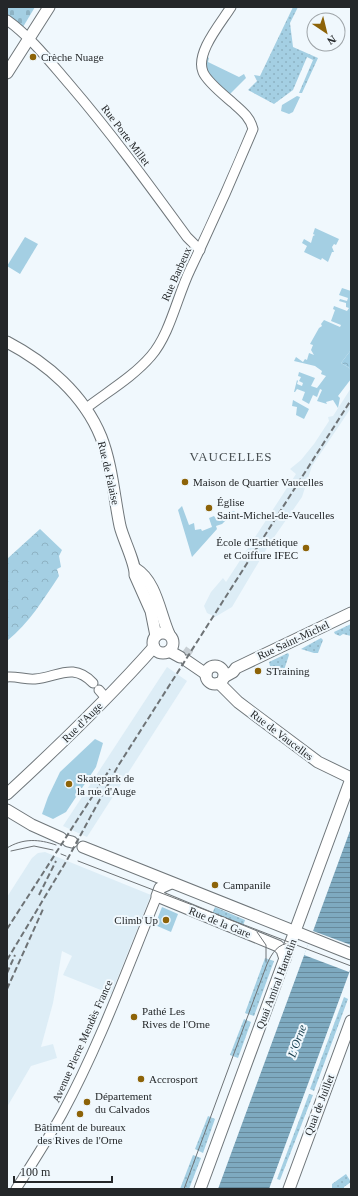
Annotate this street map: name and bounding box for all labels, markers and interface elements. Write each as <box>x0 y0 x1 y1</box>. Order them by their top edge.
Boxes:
north arrow <box>306 12 346 52</box>
text: N <box>325 33 338 47</box>
place label: Crèche Nuage <box>41 51 104 63</box>
marker: Crèche Nuage <box>28 52 38 62</box>
street label: Rue Porte Millet <box>99 102 153 168</box>
street label: Rue Barbeux <box>159 245 193 303</box>
street label: Rue de Falaise <box>96 440 122 506</box>
district label: VAUCELLES <box>189 449 273 464</box>
place label: Maison de Quartier Vaucelles <box>193 476 323 488</box>
marker: Maison de Quartier Vaucelles <box>180 477 190 487</box>
place label: Église Saint-Michel-de-Vaucelles <box>217 496 334 521</box>
marker: Église Saint-Michel-de-Vaucelles <box>204 503 214 513</box>
place label: École d'Esthétique et Coiffure IFEC <box>216 536 298 561</box>
marker: École d'Esthétique et Coiffure IFEC <box>301 543 311 553</box>
street label: Rue Saint-Michel <box>255 618 331 662</box>
place label: STraining <box>266 665 310 677</box>
marker: STraining <box>253 666 263 676</box>
street label: Rue d'Auge <box>59 699 105 745</box>
street label: Rue de Vaucelles <box>248 707 316 763</box>
place label: Skatepark de la rue d'Auge <box>77 772 136 797</box>
marker: Skatepark de la rue d'Auge <box>64 779 74 789</box>
place label: Campanile <box>223 879 271 891</box>
marker: Campanile <box>210 880 220 890</box>
street label: Rue de la Gare <box>187 904 253 940</box>
place label: Climb Up <box>114 914 158 926</box>
marker: Climb Up <box>161 915 171 925</box>
street label: Quai Amiral Hamelin <box>253 937 299 1031</box>
street label: Avenue Pierre Mendès France <box>50 978 115 1104</box>
place label: Pathé Les Rives de l'Orne <box>142 1005 210 1030</box>
marker: Pathé Les Rives de l'Orne <box>129 1012 139 1022</box>
water label: L'Orne <box>284 1022 310 1060</box>
place label: Accrosport <box>149 1073 198 1085</box>
street label: Quai de Juillet <box>302 1073 336 1137</box>
marker: Accrosport <box>136 1074 146 1084</box>
place label: Département du Calvados <box>95 1090 152 1115</box>
marker: Département du Calvados <box>82 1097 92 1107</box>
marker: Bâtiment de bureaux des Rives de l'Orne <box>75 1109 85 1119</box>
place label: Bâtiment de bureaux des Rives de l'Orne <box>34 1121 126 1146</box>
scale bar <box>14 1158 112 1184</box>
text: 100 m <box>20 1165 51 1179</box>

